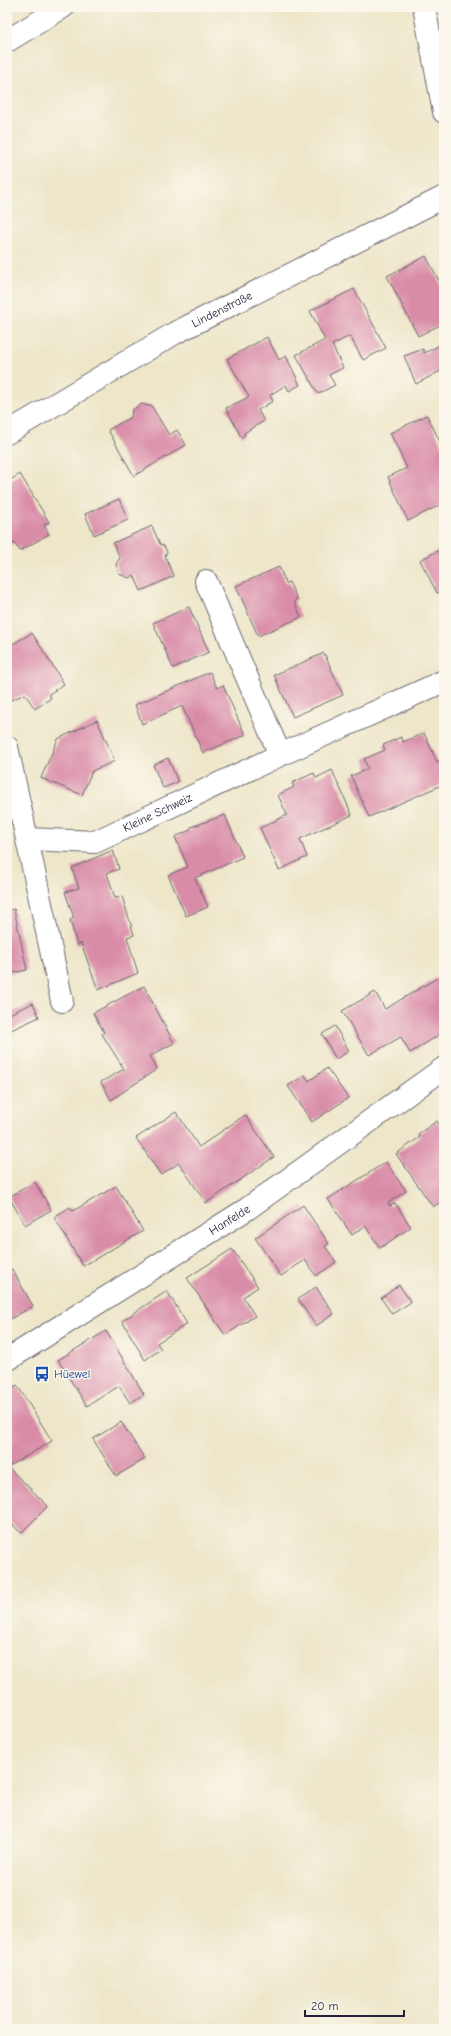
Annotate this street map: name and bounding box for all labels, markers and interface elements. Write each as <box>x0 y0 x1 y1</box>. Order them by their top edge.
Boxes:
street label: Lindenstraße <box>189 288 254 330</box>
street label: Kleine Schweiz <box>121 790 195 835</box>
street label: Hanfelde <box>207 1202 253 1238</box>
bus stop icon: Hüewel <box>33 1365 51 1383</box>
place label: Hüewel <box>54 1367 90 1381</box>
scale bar <box>305 1992 404 2018</box>
text: 20 m <box>311 1999 339 2013</box>

